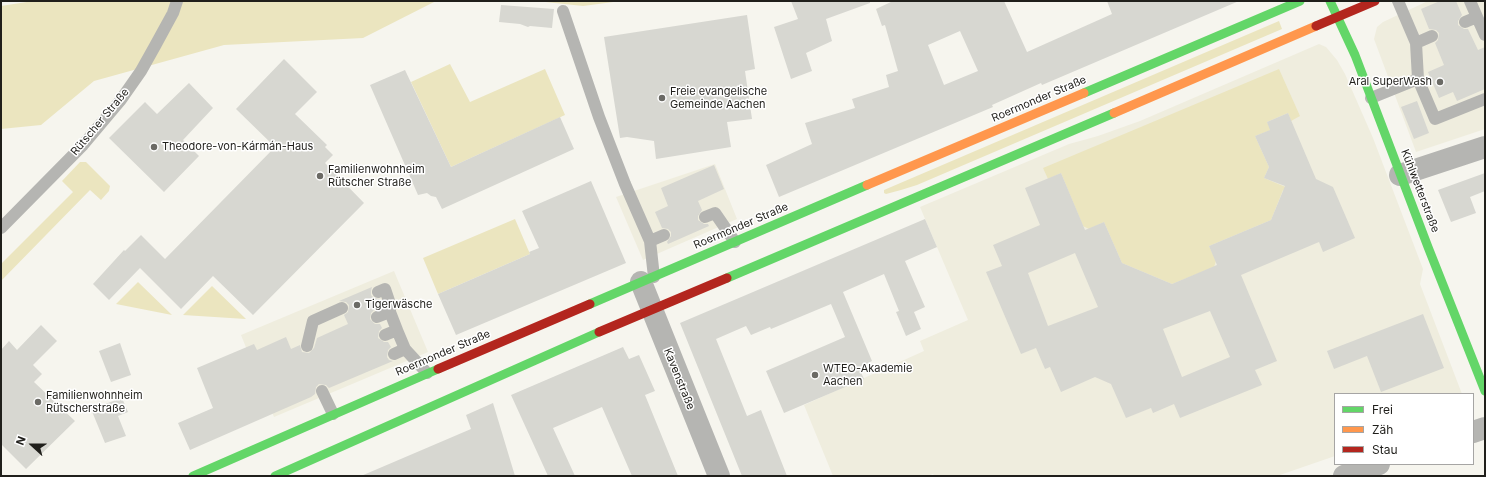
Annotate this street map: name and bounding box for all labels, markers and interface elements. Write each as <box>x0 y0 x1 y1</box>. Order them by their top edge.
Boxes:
street label: Roermonder Straße <box>990 73 1088 125</box>
place label: Aral SuperWash <box>1349 75 1432 89</box>
marker: Aral SuperWash <box>1435 77 1445 87</box>
place label: Freie evangelische Gemeinde Aachen <box>670 85 767 111</box>
street label: Rütscher Straße <box>68 86 132 158</box>
marker: Freie evangelische Gemeinde Aachen <box>657 93 667 103</box>
place label: Theodore-von-Kármán-Haus <box>162 140 313 154</box>
marker: Theodore-von-Kármán-Haus <box>149 142 159 152</box>
street label: Kühlwetterstraße <box>1398 147 1442 235</box>
place label: Familienwohnheim Rütscher Straße <box>328 163 425 189</box>
marker: Familienwohnheim Rütscher Straße <box>315 171 325 181</box>
street label: Roermonder Straße <box>692 200 790 252</box>
place label: Tigerwäsche <box>365 298 432 312</box>
marker: Tigerwäsche <box>352 300 362 310</box>
street label: Roermonder Straße <box>394 327 492 379</box>
street label: Kavenstraße <box>661 346 697 412</box>
place label: WTEO-Akademie Aachen <box>823 362 912 388</box>
marker: WTEO-Akademie Aachen <box>810 370 820 380</box>
place label: Familienwohnheim Rütscherstraße <box>46 389 143 415</box>
legend <box>1334 393 1474 465</box>
marker: Familienwohnheim Rütscherstraße <box>33 397 43 407</box>
text: Frei <box>1372 402 1393 417</box>
text: Zäh <box>1372 422 1393 437</box>
north arrow <box>12 425 52 465</box>
text: N <box>13 434 29 447</box>
text: Stau <box>1372 442 1398 457</box>

